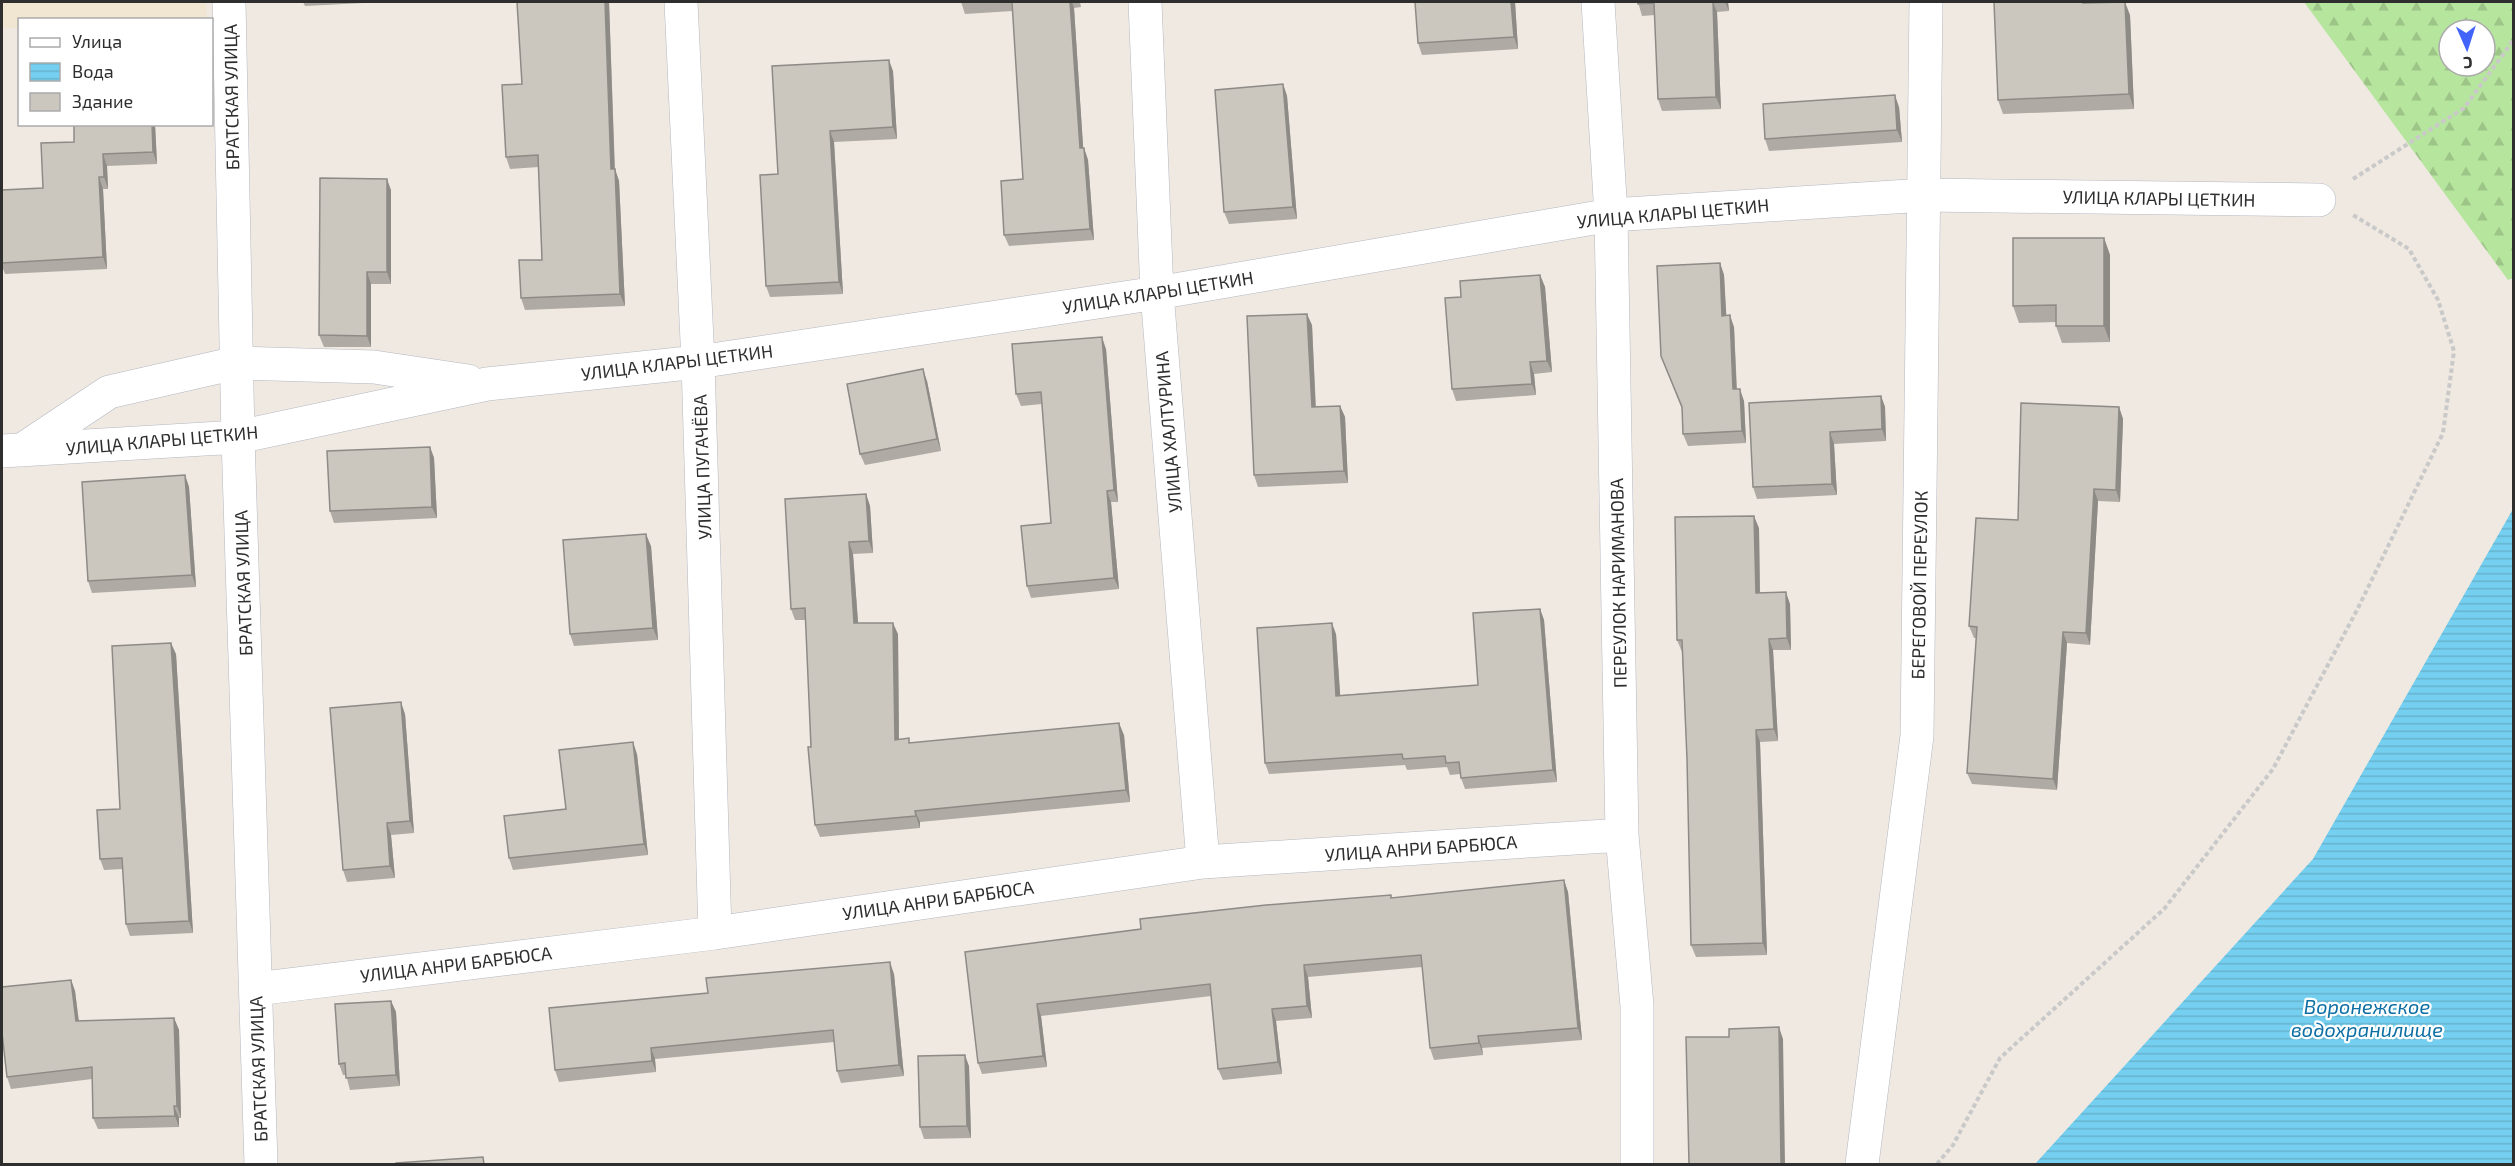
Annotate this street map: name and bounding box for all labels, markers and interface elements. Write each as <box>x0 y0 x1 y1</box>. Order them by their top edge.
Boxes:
legend <box>18 18 213 126</box>
north arrow <box>2437 18 2497 78</box>
street label: БРАТСКАЯ УЛИЦА <box>219 23 243 170</box>
text: Улица <box>72 30 122 52</box>
text: С <box>2463 54 2473 73</box>
text: Вода <box>72 60 114 82</box>
text: Здание <box>72 90 133 112</box>
street label: УЛИЦА КЛАРЫ ЦЕТКИН <box>2062 185 2256 211</box>
street label: УЛИЦА КЛАРЫ ЦЕТКИН <box>1576 194 1770 232</box>
street label: УЛИЦА КЛАРЫ ЦЕТКИН <box>1061 266 1255 318</box>
street label: УЛИЦА КЛАРЫ ЦЕТКИН <box>580 339 774 385</box>
street label: УЛИЦА ХАЛТУРИНА <box>1150 350 1186 514</box>
street label: УЛИЦА ПУГАЧЁВА <box>688 393 716 540</box>
street label: УЛИЦА КЛАРЫ ЦЕТКИН <box>65 421 259 459</box>
street label: ПЕРЕУЛОК НАРИМАНОВА <box>1605 477 1631 688</box>
street label: БЕРЕГОВОЙ ПЕРЕУЛОК <box>1906 490 1932 680</box>
street label: БРАТСКАЯ УЛИЦА <box>229 509 257 656</box>
street label: УЛИЦА АНРИ БАРБЮСА <box>1324 830 1519 866</box>
street label: УЛИЦА АНРИ БАРБЮСА <box>841 876 1036 924</box>
street label: УЛИЦА АНРИ БАРБЮСА <box>359 941 554 987</box>
water label: Воронежское водохранилище <box>2291 994 2443 1041</box>
street label: БРАТСКАЯ УЛИЦА <box>244 995 272 1142</box>

